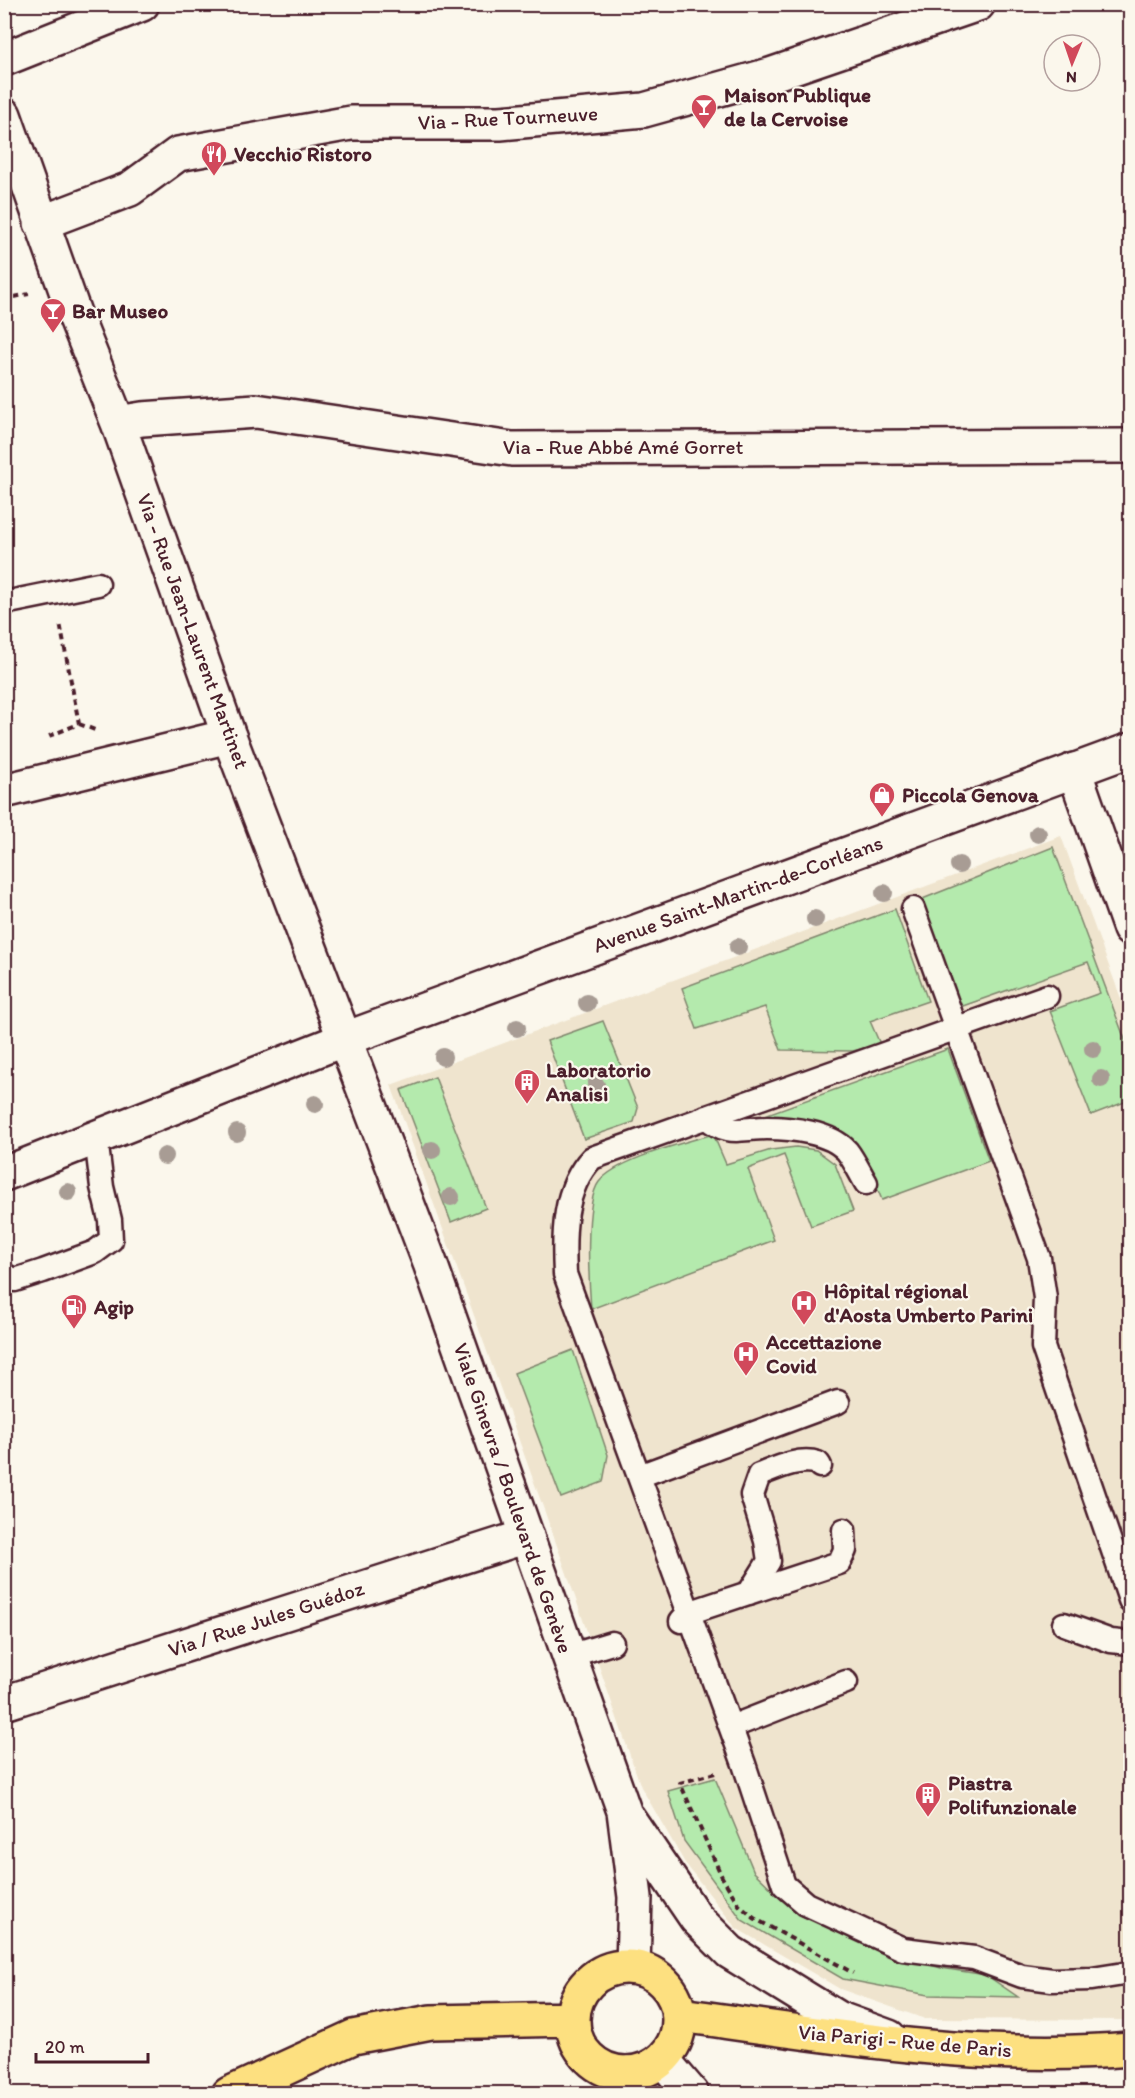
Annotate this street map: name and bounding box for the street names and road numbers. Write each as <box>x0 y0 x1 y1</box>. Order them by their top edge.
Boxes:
street label: Via - Rue Tourneuve <box>417 100 599 135</box>
street label: Via - Rue Abbé Amé Gorret <box>503 434 743 459</box>
street label: Via - Rue Jean-Laurent Martinet <box>132 490 255 772</box>
street label: Avenue Saint-Martin-de-Corléans <box>590 829 886 958</box>
street label: Viale Ginevra / Boulevard de Genève <box>448 1339 578 1656</box>
street label: Via / Rue Jules Guédoz <box>165 1575 367 1662</box>
street label: Via Parigi - Rue de Paris <box>797 2019 1013 2062</box>

